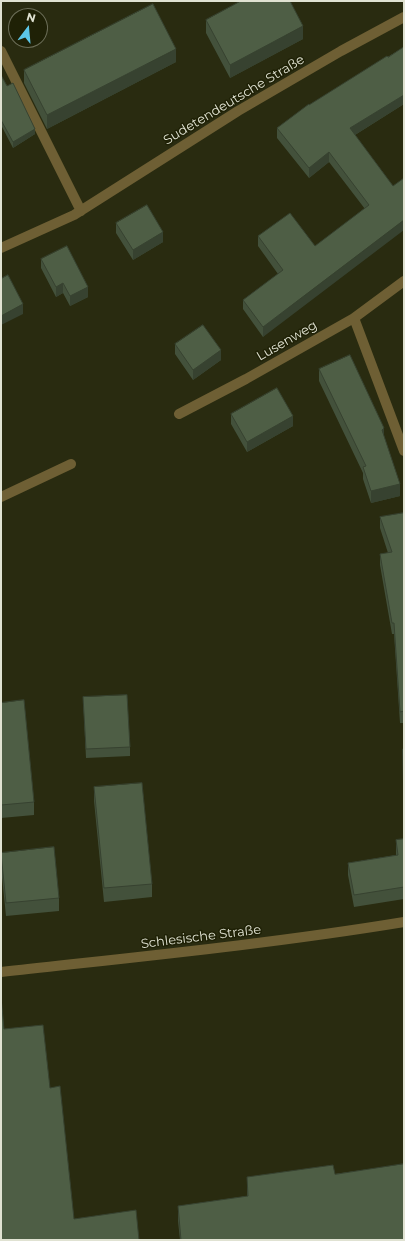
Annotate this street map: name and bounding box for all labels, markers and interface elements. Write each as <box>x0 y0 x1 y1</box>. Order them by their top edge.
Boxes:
north arrow <box>8 8 48 48</box>
text: N <box>25 9 37 25</box>
street label: Sudetendeutsche Straße <box>161 52 307 148</box>
street label: Lusenweg <box>254 317 320 365</box>
street label: Schlesische Straße <box>140 922 262 952</box>

